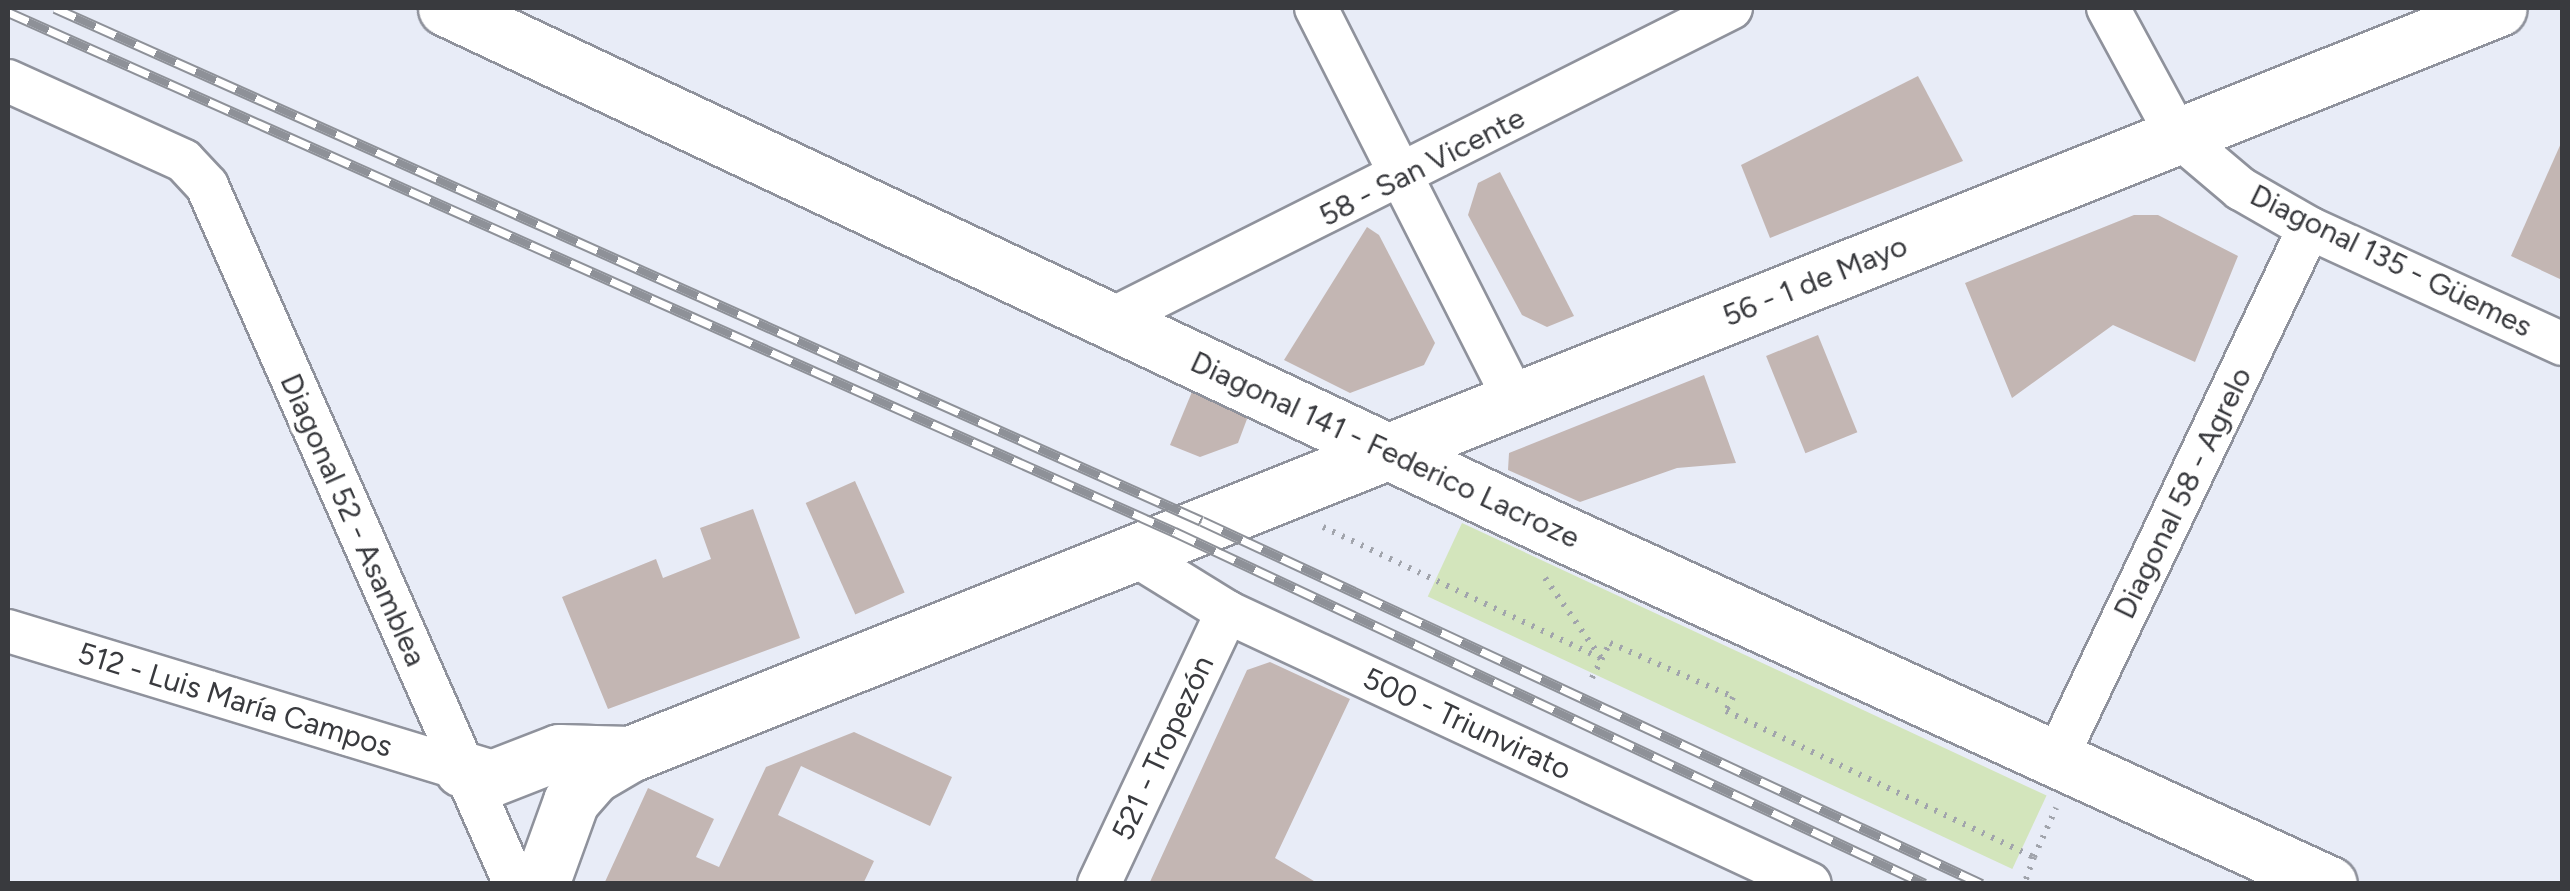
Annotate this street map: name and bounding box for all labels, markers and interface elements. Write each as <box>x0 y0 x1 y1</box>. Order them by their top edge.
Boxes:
street label: 58 - San Vicente <box>1313 100 1531 234</box>
street label: Diagonal 135 - Güemes <box>2244 177 2538 345</box>
street label: 56 - 1 de Mayo <box>1717 228 1913 334</box>
street label: Diagonal 141 - Federico Lacroze <box>1185 344 1585 556</box>
street label: Diagonal 58 - Agrelo <box>2107 361 2259 625</box>
street label: Diagonal 52 - Asamblea <box>272 368 434 672</box>
street label: 512 - Luis María Campos <box>74 635 396 765</box>
street label: 521 - Tropezón <box>1105 650 1221 846</box>
street label: 500 - Triunvirato <box>1357 660 1577 788</box>

